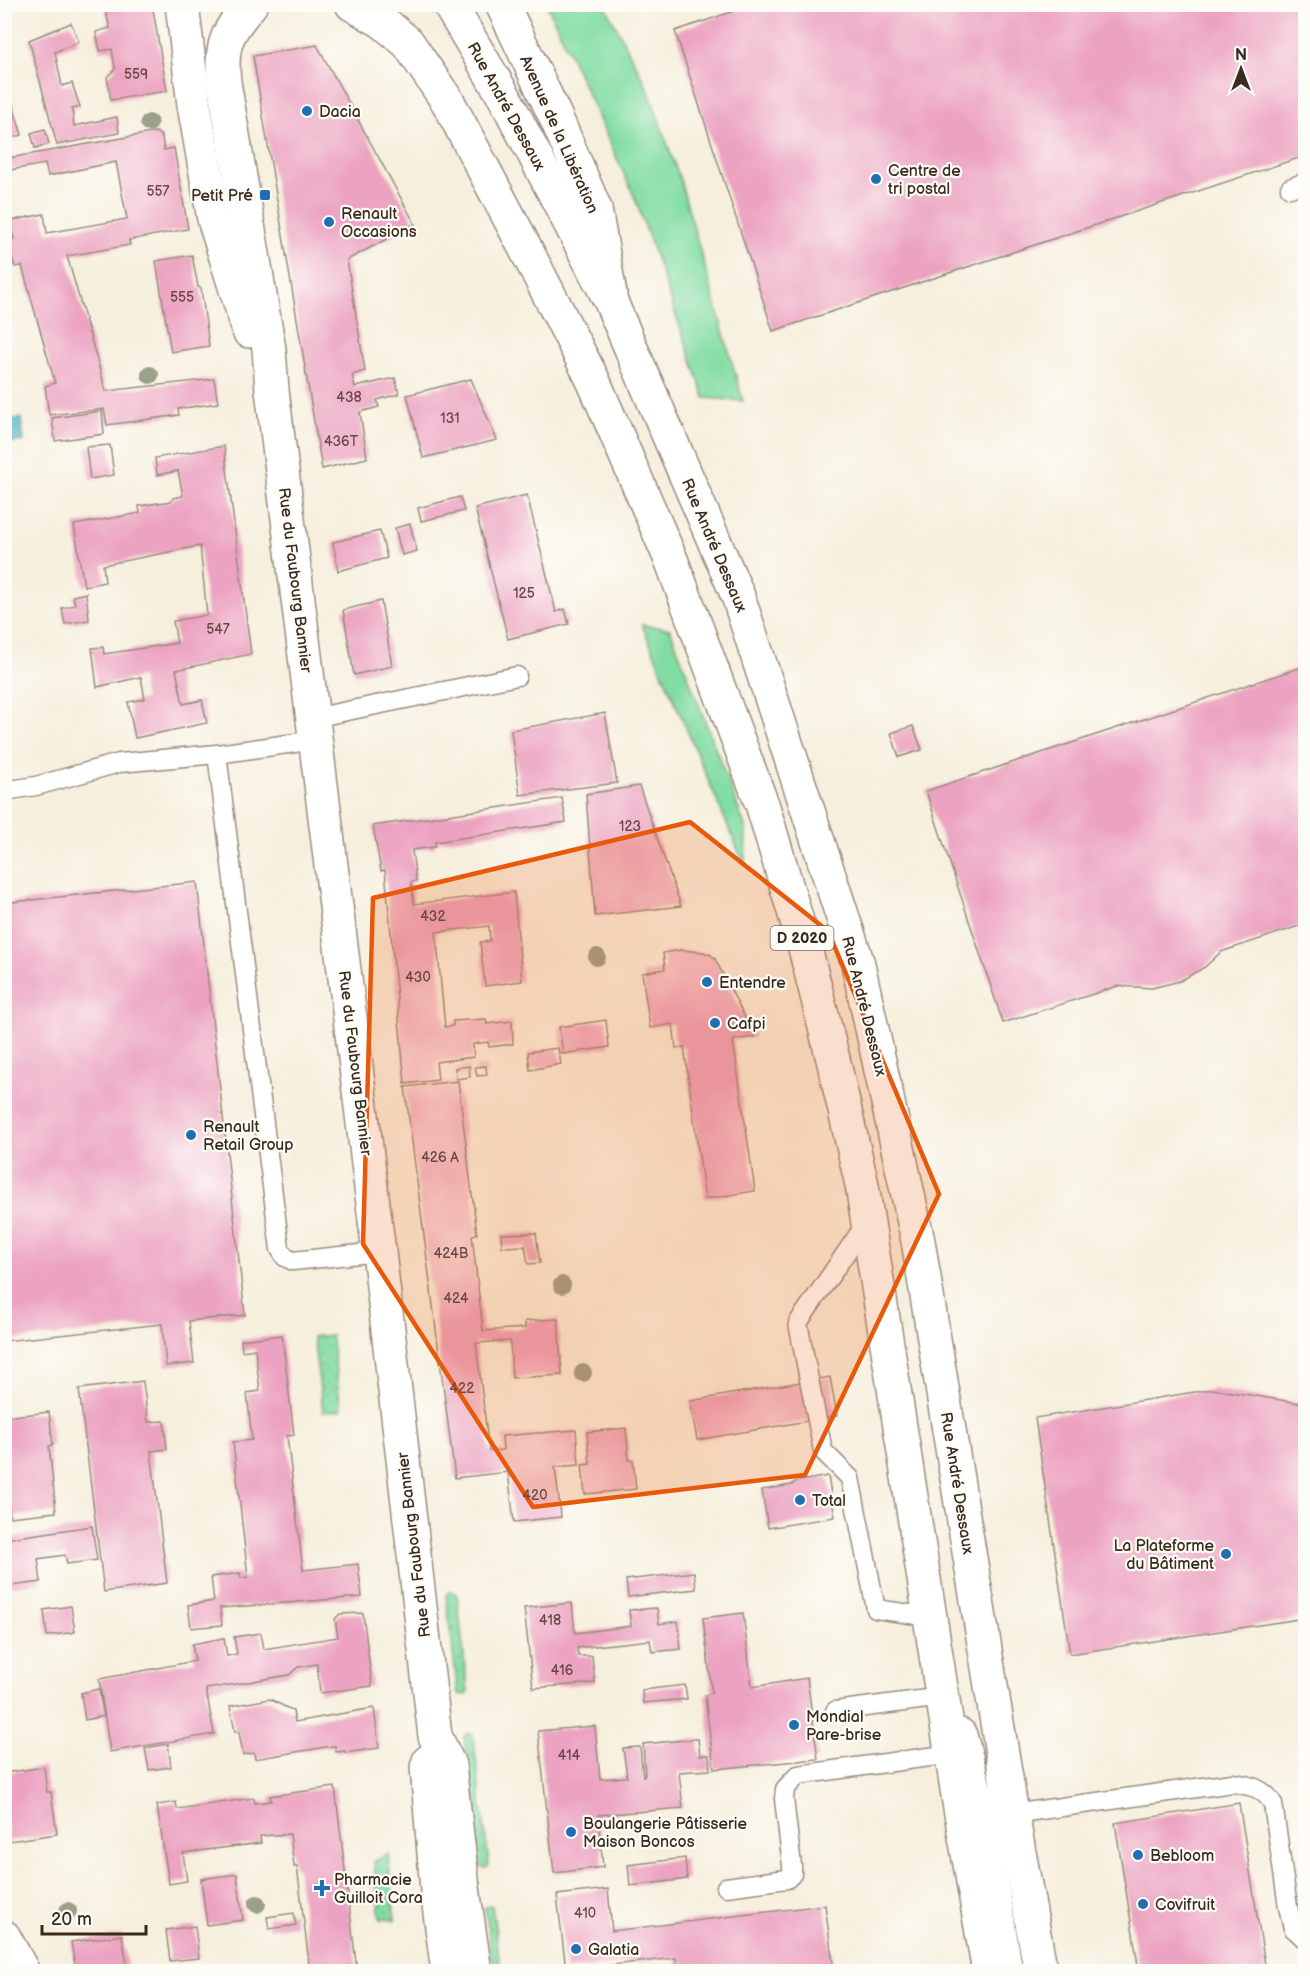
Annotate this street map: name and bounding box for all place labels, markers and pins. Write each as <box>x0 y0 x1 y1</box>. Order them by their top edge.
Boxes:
place label: Dacia <box>319 103 361 122</box>
marker: Dacia <box>300 104 314 118</box>
place label: Centre de tri postal <box>888 162 961 199</box>
marker: Centre de tri postal <box>869 172 883 186</box>
place label: Petit Pré <box>191 187 253 206</box>
marker: Petit Pré <box>258 188 272 202</box>
place label: Renault Occasions <box>341 205 417 242</box>
marker: Renault Occasions <box>322 215 336 229</box>
place label: Entendre <box>719 974 786 993</box>
marker: Entendre <box>700 975 714 989</box>
place label: Cafpi <box>727 1015 765 1034</box>
marker: Cafpi <box>708 1016 722 1030</box>
place label: Renault Retail Group <box>203 1118 294 1155</box>
marker: Renault Retail Group <box>184 1128 198 1142</box>
place label: Total <box>812 1492 846 1511</box>
marker: Total <box>793 1493 807 1507</box>
place label: La Plateforme du Bâtiment <box>1113 1537 1215 1574</box>
marker: La Plateforme du Bâtiment <box>1219 1547 1233 1561</box>
place label: Mondial Pare-brise <box>806 1708 882 1745</box>
marker: Mondial Pare-brise <box>787 1718 801 1732</box>
place label: Boulangerie Pâtisserie Maison Boncos <box>583 1815 747 1852</box>
marker: Boulangerie Pâtisserie Maison Boncos <box>564 1825 578 1839</box>
place label: Bebloom <box>1150 1847 1214 1866</box>
marker: Bebloom <box>1131 1848 1145 1862</box>
place label: Pharmacie Guilloit Cora <box>334 1871 423 1908</box>
marker: Pharmacie Guilloit Cora <box>315 1881 329 1895</box>
place label: Covifruit <box>1155 1896 1215 1915</box>
marker: Covifruit <box>1136 1897 1150 1911</box>
place label: Galatia <box>588 1941 639 1960</box>
marker: Galatia <box>569 1942 583 1956</box>

